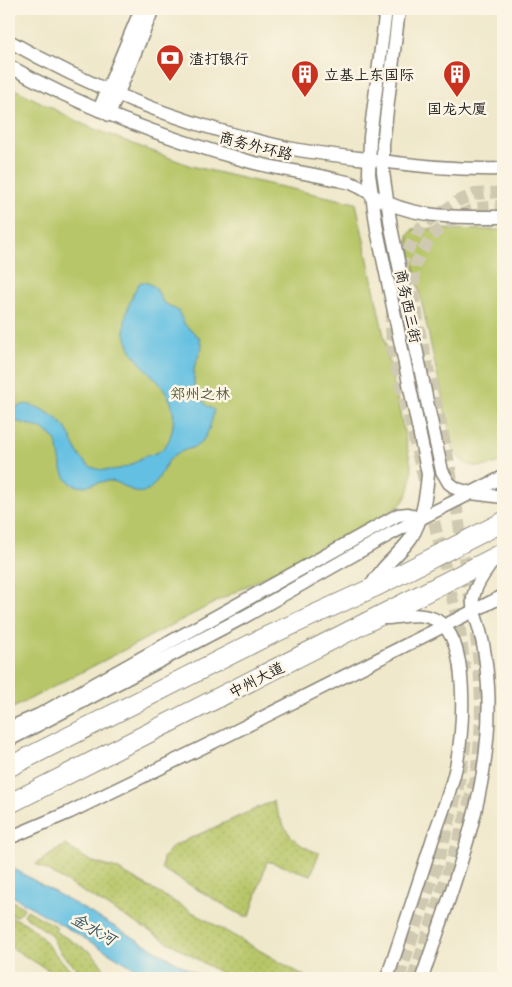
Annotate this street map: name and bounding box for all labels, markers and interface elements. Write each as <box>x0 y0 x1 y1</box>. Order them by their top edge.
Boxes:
bank icon: 渣打银行 <box>155 43 185 82</box>
place label: 渣打银行 <box>189 48 249 68</box>
building icon: 立基上东国际 <box>290 59 320 98</box>
building icon: 国龙大厦 <box>442 59 472 98</box>
place label: 立基上东国际 <box>324 64 414 84</box>
place label: 国龙大厦 <box>427 98 487 118</box>
street label: 商务外环路 <box>217 126 295 164</box>
street label: 商务西三街 <box>391 267 427 345</box>
park label: 郑州之林 <box>170 383 230 403</box>
street label: 中州大道 <box>225 656 287 702</box>
water label: 金水河 <box>68 907 123 951</box>

